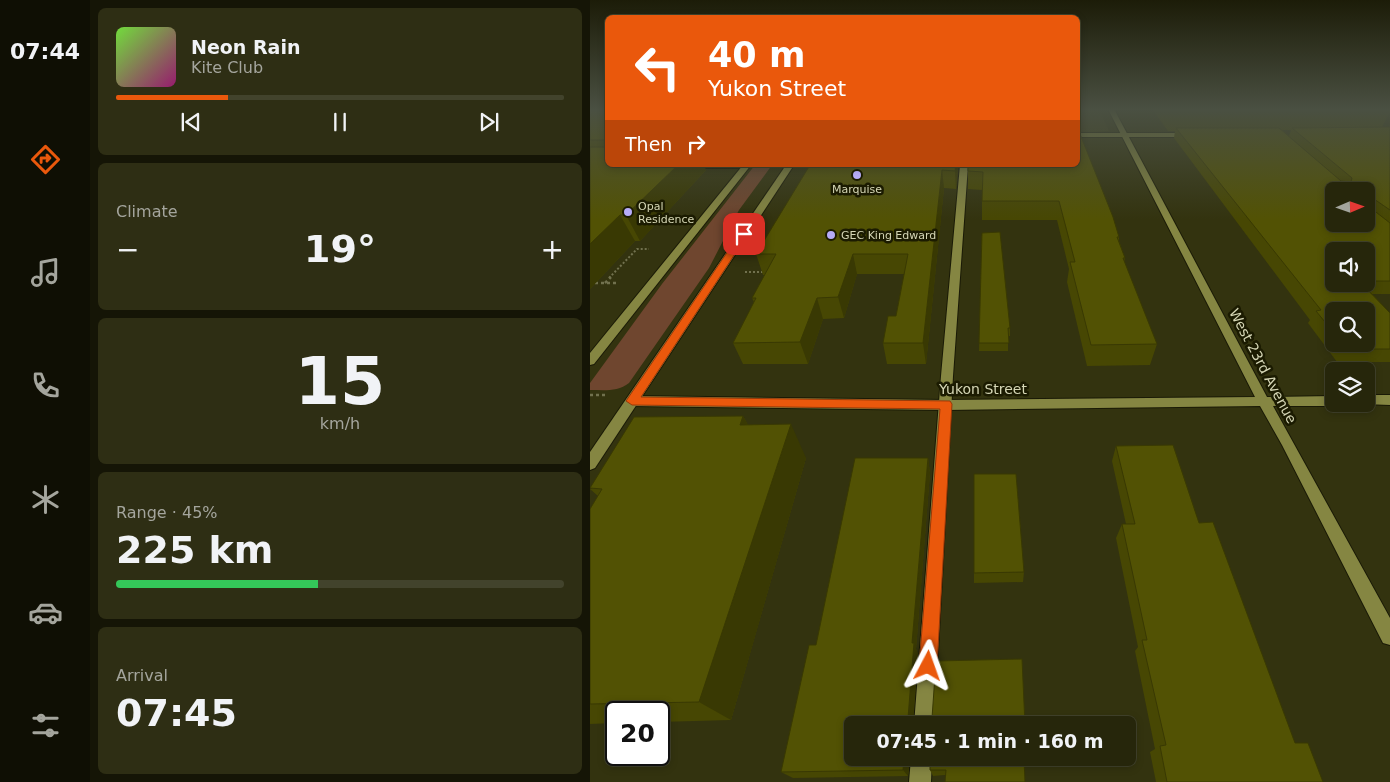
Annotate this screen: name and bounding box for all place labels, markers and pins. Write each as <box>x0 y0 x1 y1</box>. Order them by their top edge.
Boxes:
marker: Marquise <box>851 169 863 181</box>
place label: Marquise <box>832 183 882 196</box>
place label: Opal Residence <box>638 200 694 226</box>
marker: Opal Residence <box>622 206 634 218</box>
pin <box>723 213 765 255</box>
marker: GEC King Edward <box>825 229 837 241</box>
place label: GEC King Edward <box>841 229 936 242</box>

